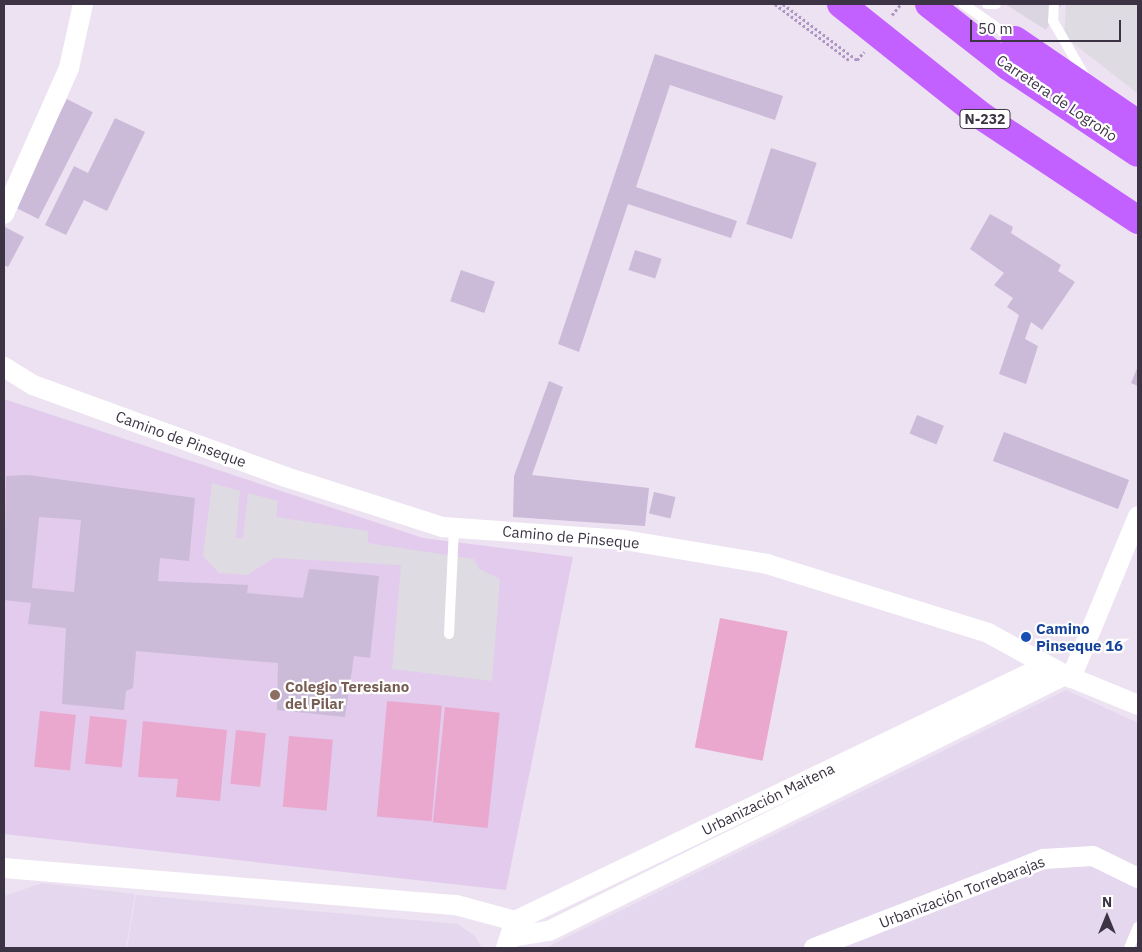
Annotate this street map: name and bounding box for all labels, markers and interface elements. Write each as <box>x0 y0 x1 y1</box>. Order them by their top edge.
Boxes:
scale bar <box>972 10 1123 42</box>
text: 50 m <box>978 19 1013 38</box>
street label: Carretera de Logroño <box>993 51 1121 145</box>
road number: N-232 <box>959 108 1011 130</box>
street label: Camino de Pinseque <box>113 407 249 471</box>
street label: Camino de Pinseque <box>502 522 640 552</box>
place label: Camino Pinseque 16 <box>1036 619 1123 654</box>
marker: Camino Pinseque 16 <box>1020 631 1032 643</box>
place label: Colegio Teresiano del Pilar <box>285 677 409 712</box>
marker: Colegio Teresiano del Pilar <box>269 689 281 701</box>
street label: Urbanización Maitena <box>699 759 837 839</box>
street label: Urbanización Torrebarajas <box>877 852 1047 932</box>
north arrow <box>1082 892 1132 942</box>
text: N <box>1102 893 1112 911</box>

